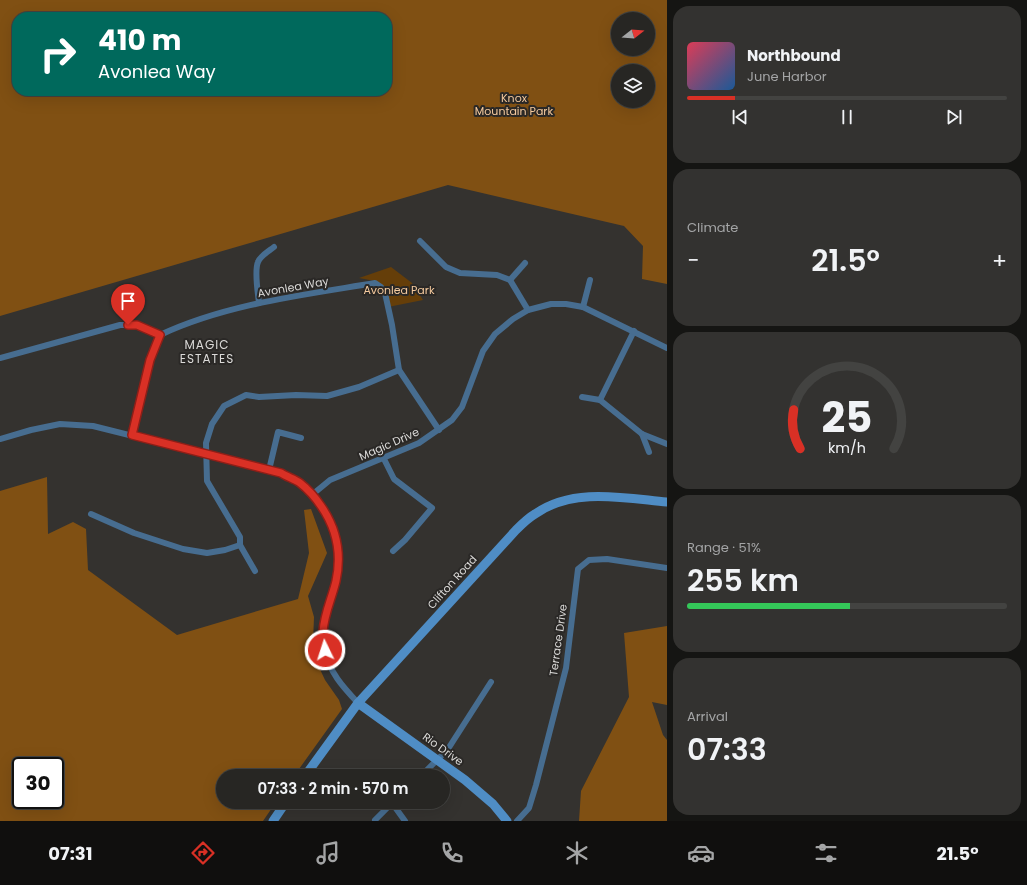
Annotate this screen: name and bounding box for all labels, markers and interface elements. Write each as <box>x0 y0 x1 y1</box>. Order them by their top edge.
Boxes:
north arrow <box>611 12 655 56</box>
map controls <box>611 12 655 108</box>
text: 410 m <box>98 21 181 60</box>
icon: right <box>32 28 84 80</box>
text: Northbound <box>747 45 841 66</box>
text: Avonlea Way <box>98 59 216 84</box>
button: layers <box>611 64 655 108</box>
text: June Harbor <box>747 67 827 86</box>
park label: Knox Mountain Park <box>475 90 553 119</box>
icon: previous <box>729 106 751 128</box>
icon: pause <box>836 106 858 128</box>
icon: next <box>943 106 965 128</box>
text: Climate <box>687 218 738 237</box>
text: 21.5° <box>811 239 880 282</box>
text: − <box>687 245 699 276</box>
text: + <box>992 245 1007 276</box>
street label: Avonlea Way <box>256 273 331 301</box>
park label: Avonlea Park <box>363 282 435 298</box>
pin <box>111 284 145 325</box>
icon: arrive <box>117 290 139 312</box>
district label: MAGIC ESTATES <box>180 336 234 367</box>
text: 25 <box>822 387 872 446</box>
street label: Magic Drive <box>356 424 422 464</box>
text: km/h <box>828 437 866 457</box>
text: Range · 51% <box>687 538 761 557</box>
street label: Clifton Road <box>424 552 480 612</box>
text: 255 km <box>687 559 799 602</box>
street label: Terrace Drive <box>545 603 571 677</box>
position arrow <box>304 629 346 671</box>
text: Arrival <box>687 707 728 726</box>
text: 07:33 <box>687 728 767 771</box>
street label: Rio Drive <box>419 729 467 769</box>
speed limit sign: 30 <box>12 757 64 809</box>
text: 07:33 · 2 min · 570 m <box>257 778 409 799</box>
icon: directions <box>189 839 217 867</box>
icon: music <box>314 839 342 867</box>
icon: phone <box>438 839 466 867</box>
icon: climate <box>563 839 591 867</box>
icon: car <box>687 839 715 867</box>
icon: filters <box>812 839 840 867</box>
text: 07:31 <box>48 841 92 866</box>
text: 21.5° <box>936 841 979 866</box>

